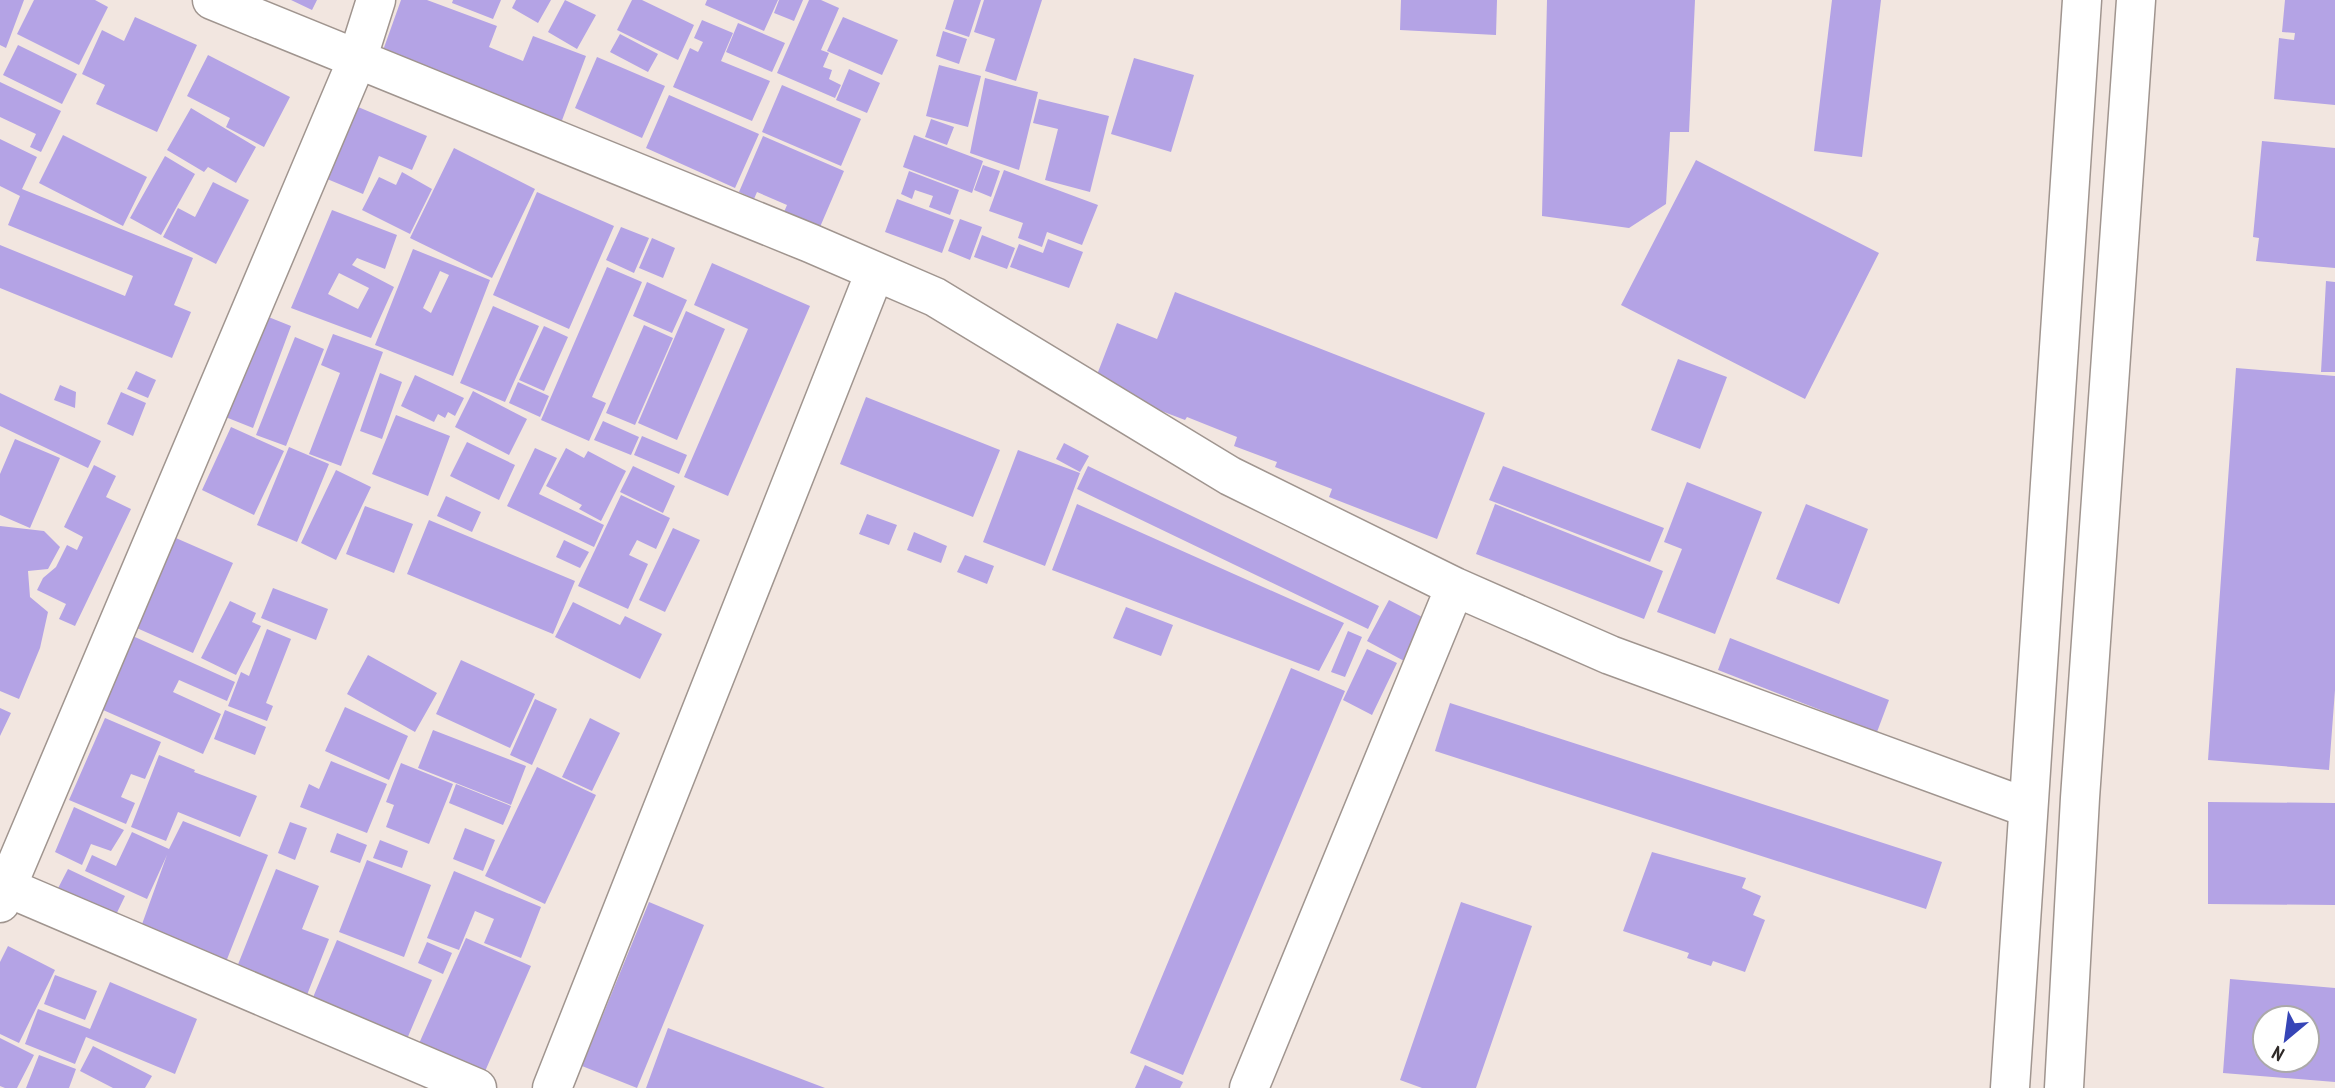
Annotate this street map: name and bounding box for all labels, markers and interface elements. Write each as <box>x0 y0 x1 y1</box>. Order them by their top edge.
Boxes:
north arrow <box>2251 1004 2321 1074</box>
text: N <box>2267 1041 2288 1067</box>

